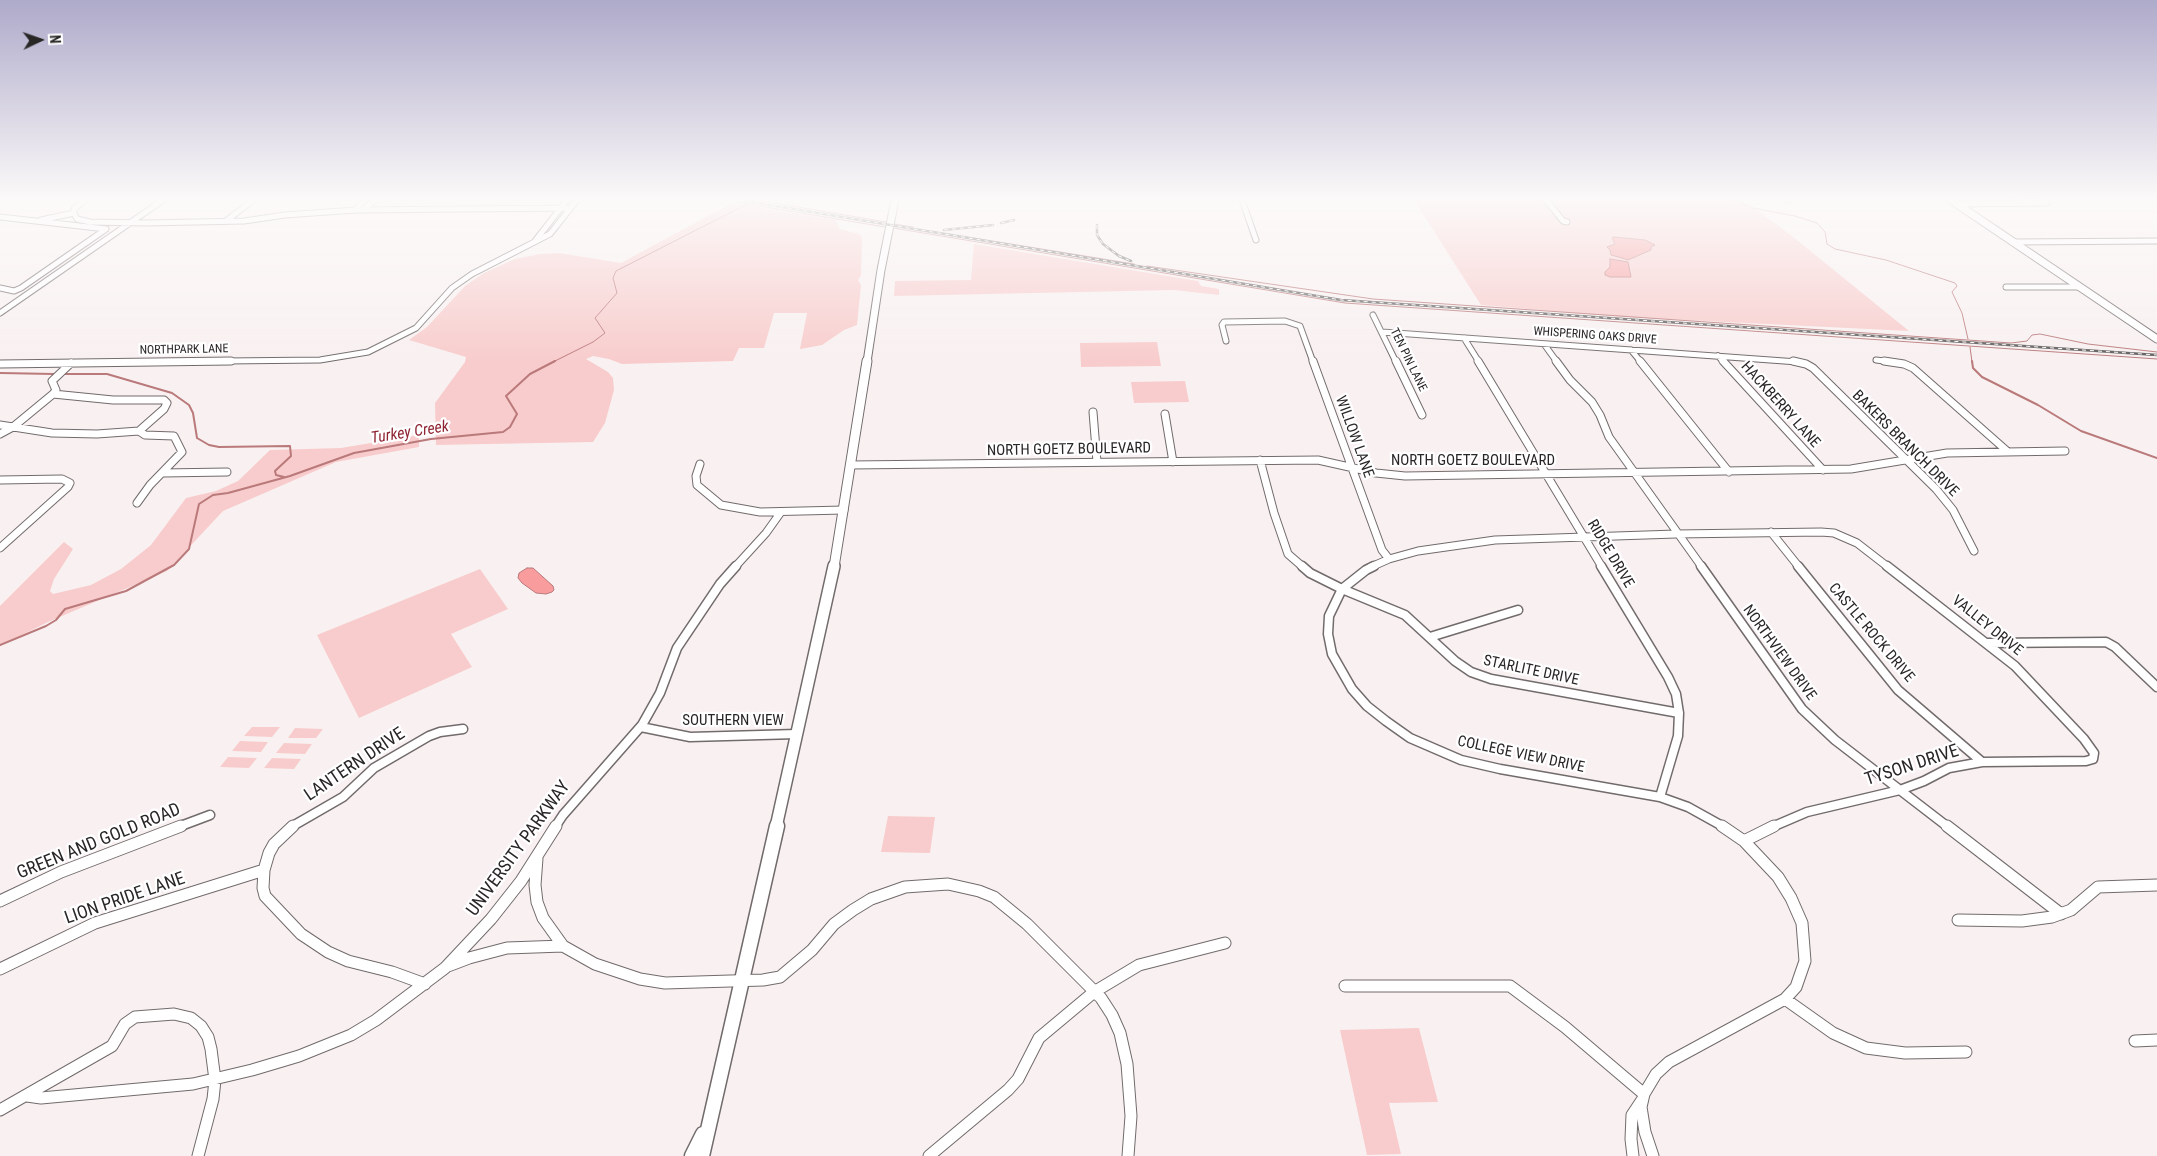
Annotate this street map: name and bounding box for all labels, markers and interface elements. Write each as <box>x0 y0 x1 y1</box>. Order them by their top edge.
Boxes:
north arrow <box>15 15 65 65</box>
text: N <box>47 35 63 44</box>
street label: WHISPERING OAKS DRIVE <box>1533 325 1657 347</box>
street label: TEN PIN LANE <box>1387 326 1429 394</box>
street label: NORTHPARK LANE <box>139 342 229 358</box>
street label: HACKBERRY LANE <box>1737 358 1823 452</box>
street label: BAKERS BRANCH DRIVE <box>1848 387 1962 501</box>
street label: WILLOW LANE <box>1331 394 1377 480</box>
water label: Turkey Creek <box>370 417 450 449</box>
street label: NORTH GOETZ BOULEVARD <box>987 440 1151 460</box>
street label: NORTH GOETZ BOULEVARD <box>1391 452 1555 470</box>
street label: RIDGE DRIVE <box>1583 517 1637 591</box>
street label: CASTLE ROCK DRIVE <box>1824 580 1918 686</box>
street label: VALLEY DRIVE <box>1948 592 2026 660</box>
street label: NORTHVIEW DRIVE <box>1738 602 1820 704</box>
street label: STARLITE DRIVE <box>1482 652 1580 690</box>
street label: SOUTHERN VIEW <box>682 712 784 730</box>
street label: LANTERN DRIVE <box>301 723 409 807</box>
street label: COLLEGE VIEW DRIVE <box>1456 733 1586 777</box>
street label: TYSON DRIVE <box>1862 741 1962 791</box>
street label: UNIVERSITY PARKWAY <box>463 777 575 921</box>
street label: GREEN AND GOLD ROAD <box>14 799 184 885</box>
street label: LION PRIDE LANE <box>62 868 188 930</box>

